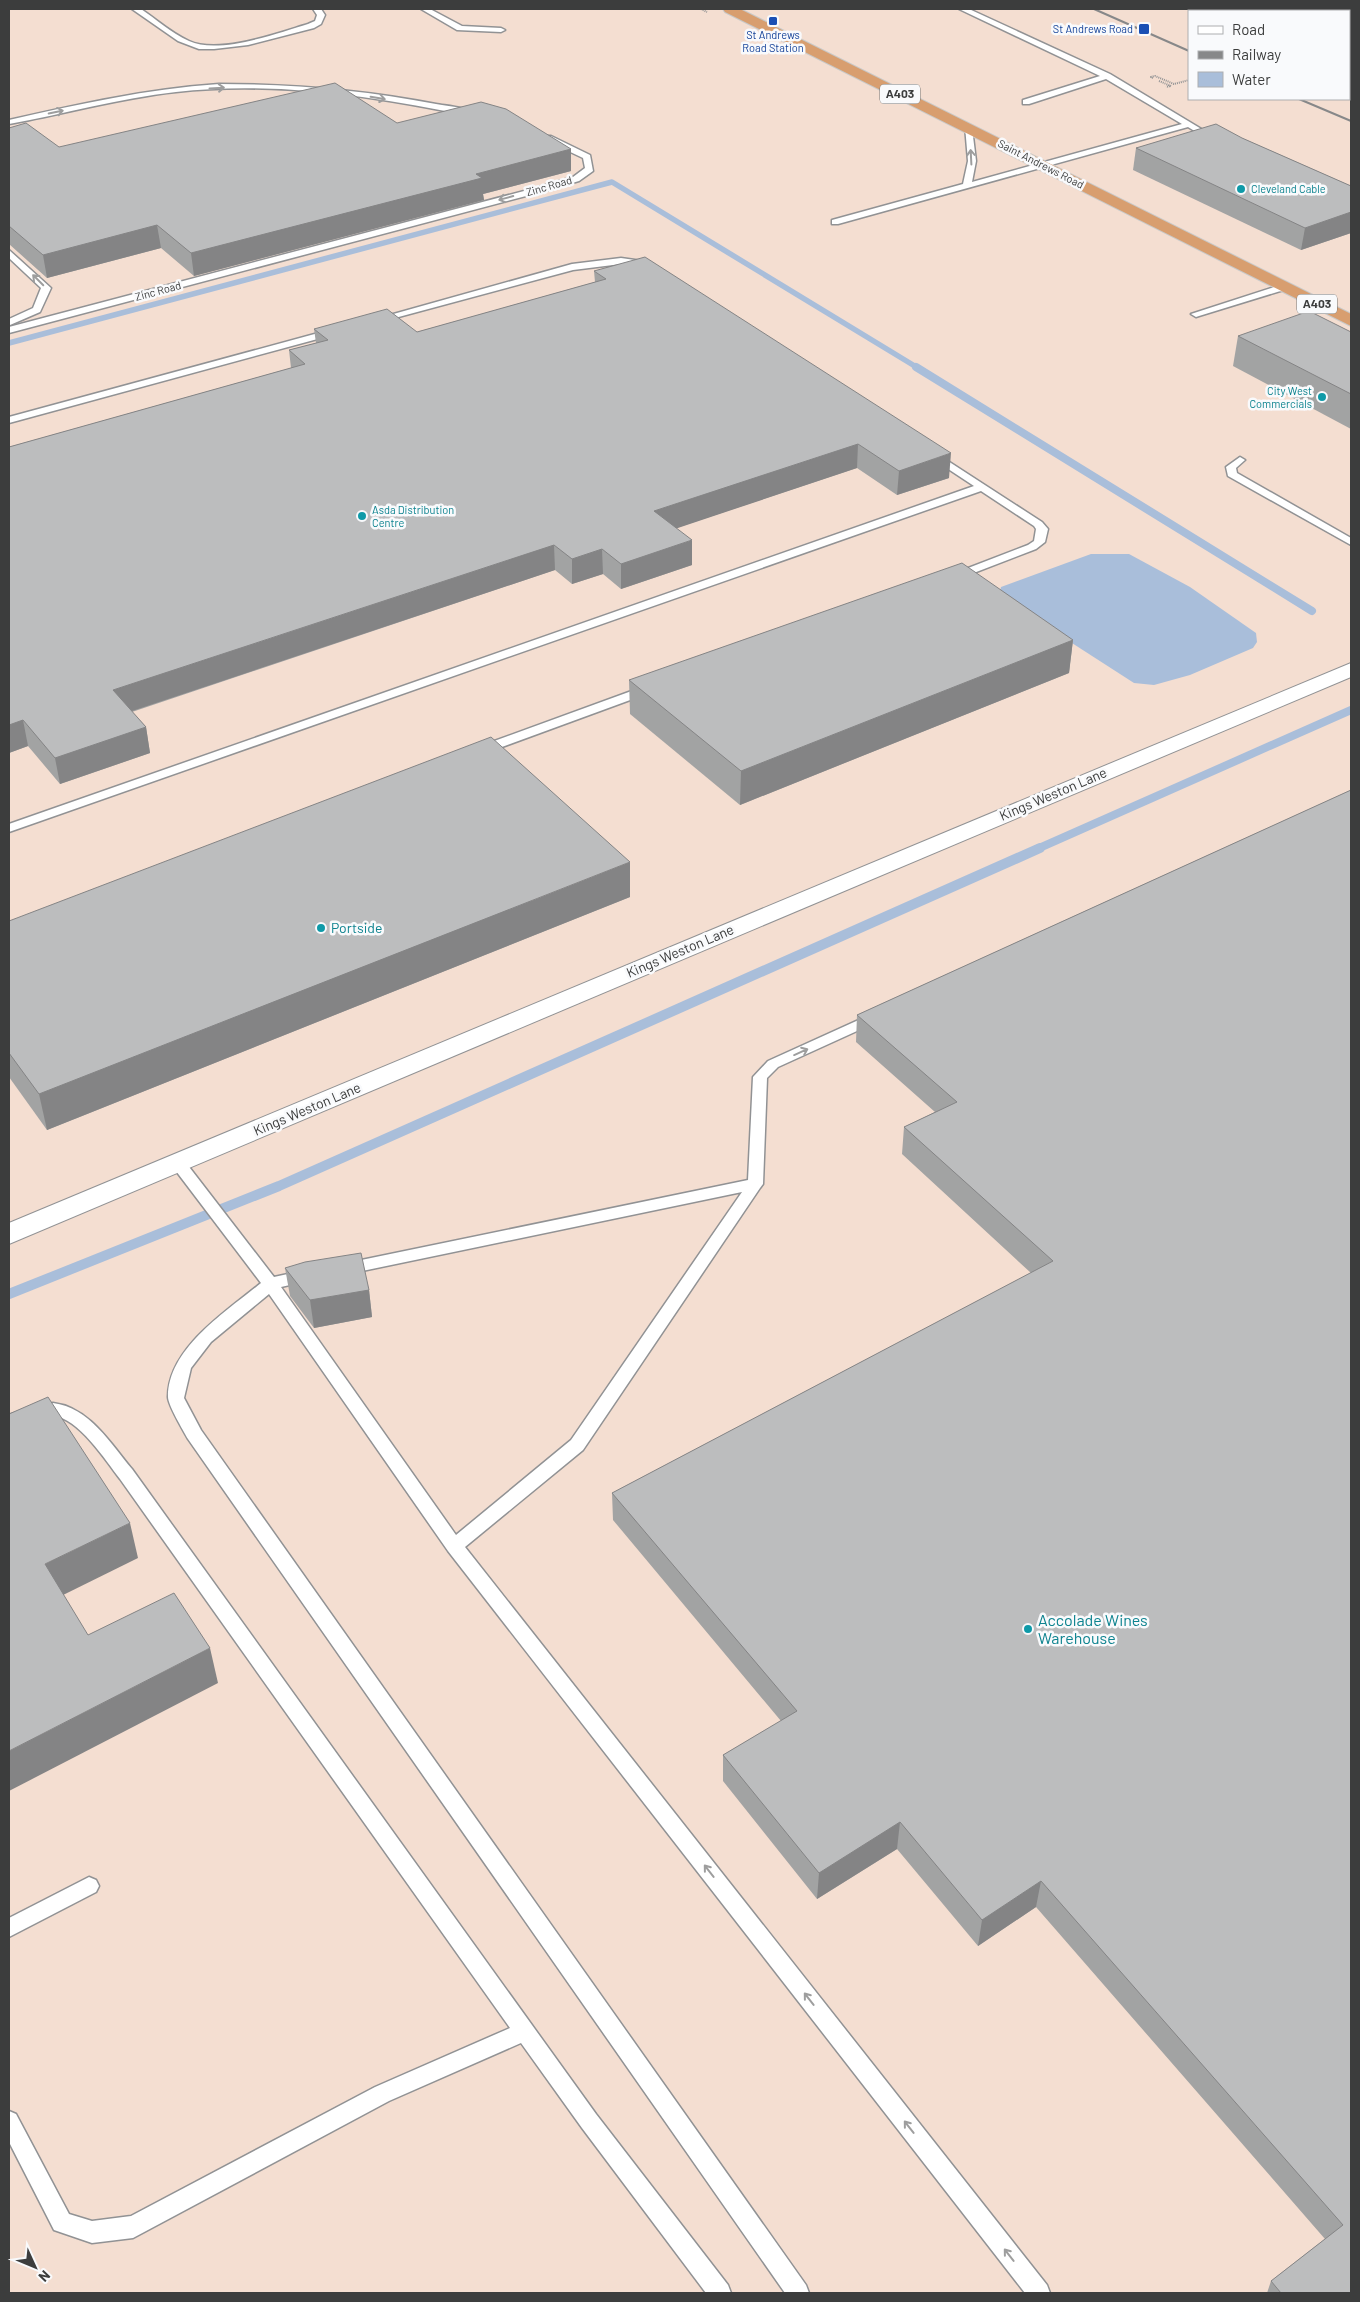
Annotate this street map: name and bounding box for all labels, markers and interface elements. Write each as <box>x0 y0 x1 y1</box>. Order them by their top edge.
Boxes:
legend <box>1188 10 1350 100</box>
marker: St Andrews Road Station <box>767 15 779 27</box>
text: Road <box>1232 20 1265 38</box>
place label: St Andrews Road <box>1053 22 1133 35</box>
marker: St Andrews Road <box>1137 22 1151 36</box>
place label: St Andrews Road Station <box>742 28 804 54</box>
text: Railway <box>1232 45 1281 63</box>
text: Water <box>1232 70 1271 88</box>
one-way arrow <box>208 83 224 92</box>
road number: A403 <box>880 85 920 104</box>
one-way arrow <box>370 93 386 103</box>
one-way arrow <box>48 107 64 116</box>
street label: Saint Andrews Road <box>996 136 1086 191</box>
one-way arrow <box>966 149 976 165</box>
street label: Zinc Road <box>525 173 573 198</box>
place label: Cleveland Cable <box>1251 182 1326 195</box>
marker: Cleveland Cable <box>1235 183 1247 195</box>
one-way arrow <box>499 194 515 204</box>
one-way arrow <box>31 274 44 286</box>
street label: Zinc Road <box>134 278 182 303</box>
road number: A403 <box>1297 294 1337 314</box>
place label: City West Commercials <box>1249 384 1312 410</box>
marker: City West Commercials <box>1316 391 1328 403</box>
place label: Asda Distribution Centre <box>372 503 454 529</box>
marker: Asda Distribution Centre <box>356 510 368 522</box>
street label: Kings Weston Lane <box>996 763 1109 824</box>
place label: Portside <box>331 919 382 936</box>
street label: Kings Weston Lane <box>623 920 736 981</box>
marker: Portside <box>315 922 327 934</box>
one-way arrow <box>793 1046 808 1056</box>
street label: Kings Weston Lane <box>250 1078 363 1139</box>
place label: Accolade Wines Warehouse <box>1038 1610 1148 1647</box>
marker: Accolade Wines Warehouse <box>1022 1623 1034 1635</box>
one-way arrow <box>703 1865 714 1878</box>
one-way arrow <box>803 1993 814 2006</box>
one-way arrow <box>904 2120 914 2134</box>
north arrow <box>10 2242 60 2292</box>
one-way arrow <box>1004 2249 1015 2262</box>
text: N <box>35 2267 54 2286</box>

